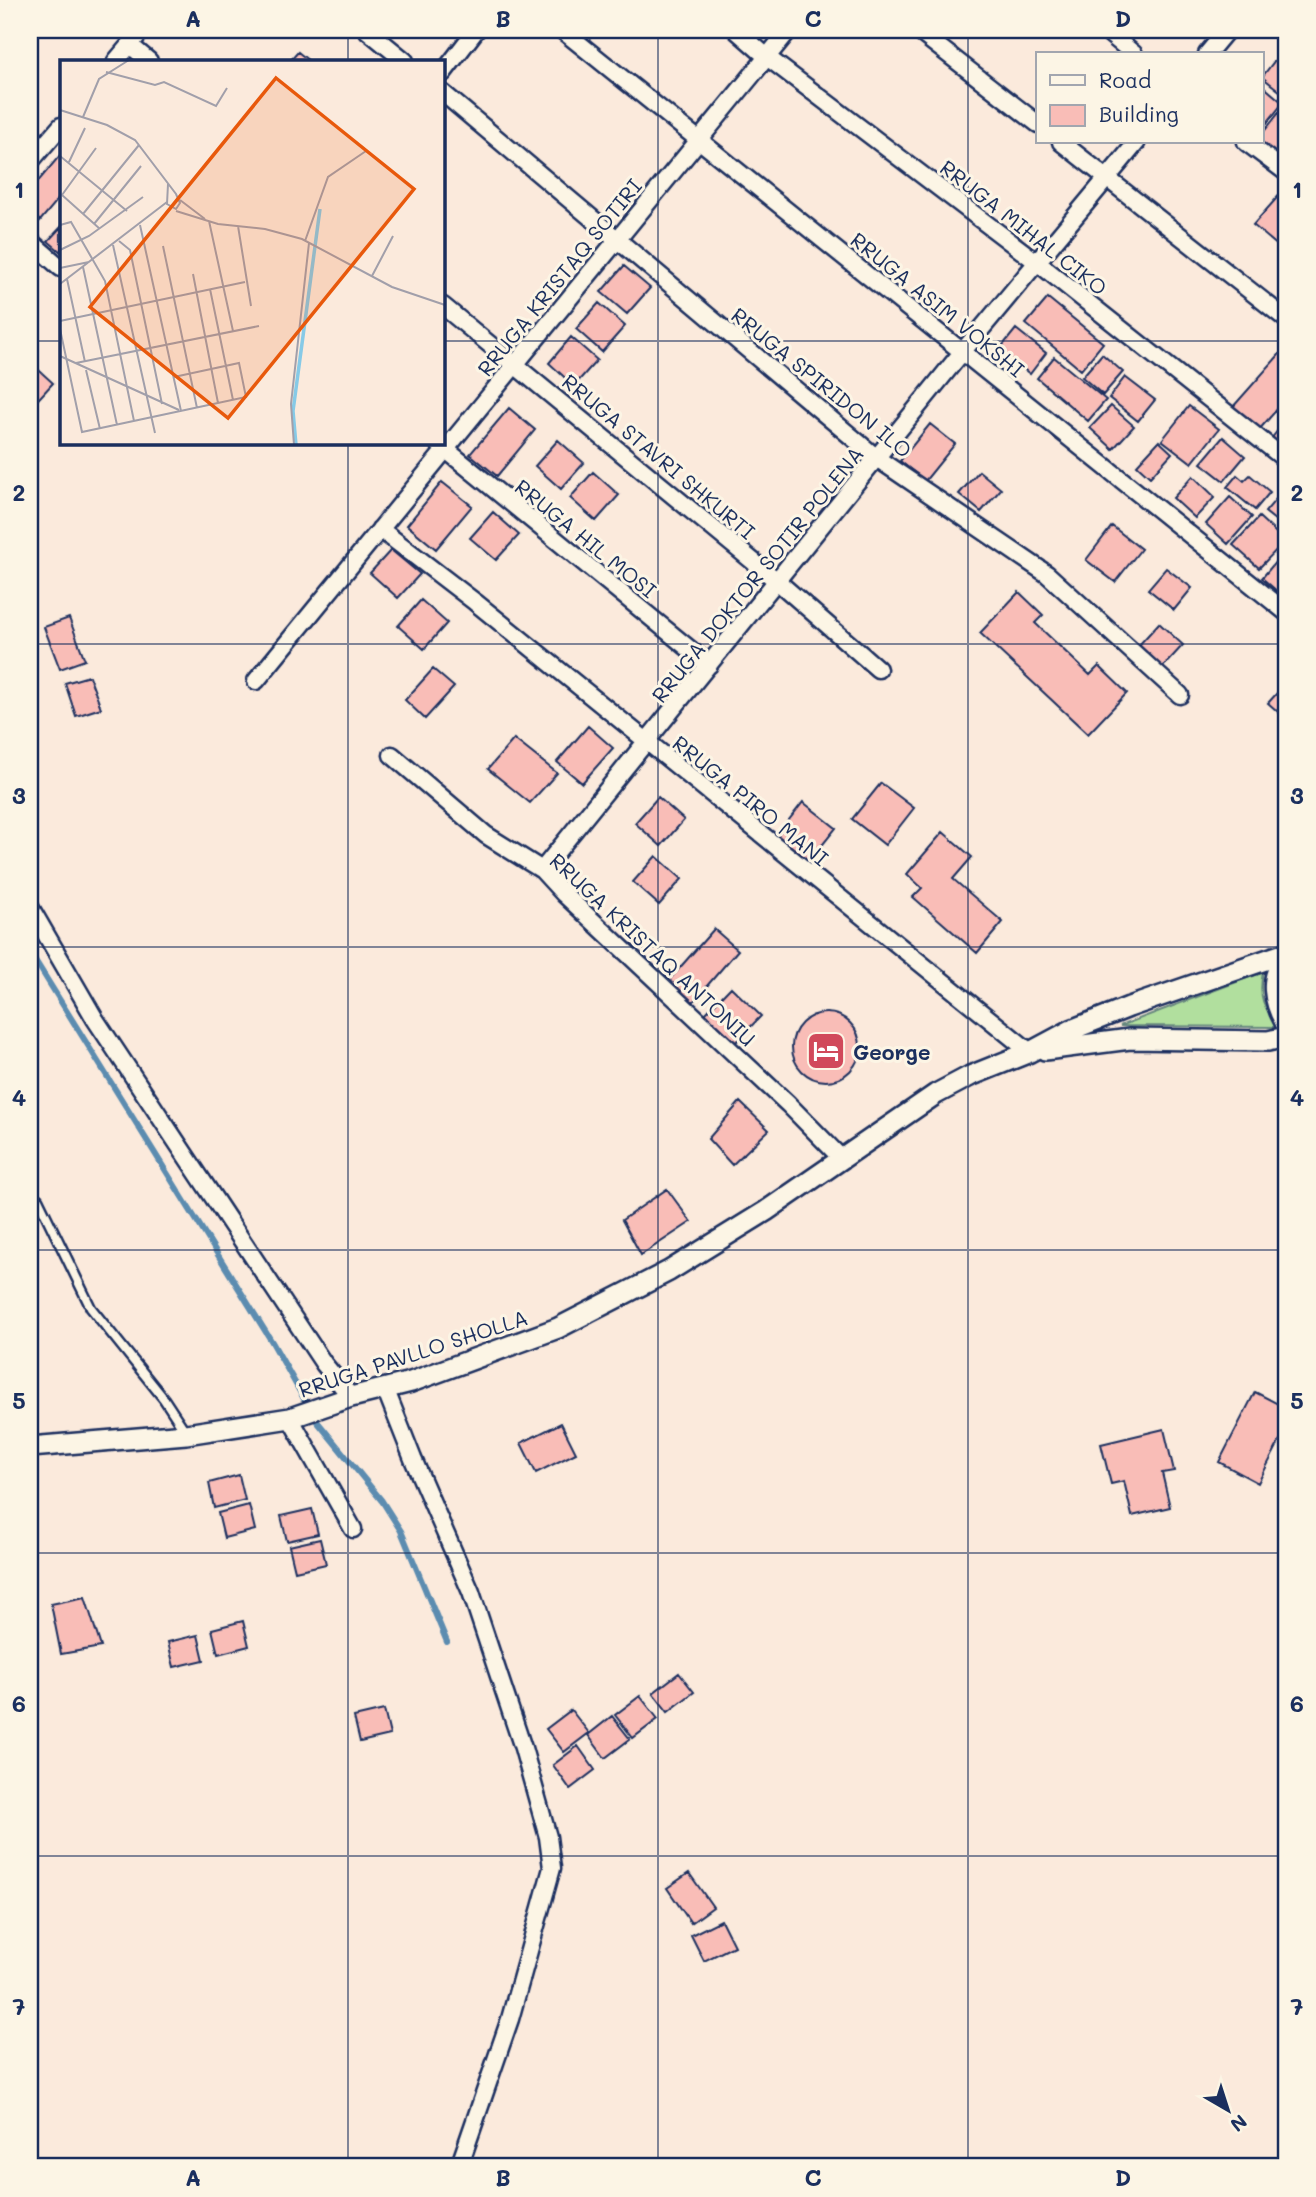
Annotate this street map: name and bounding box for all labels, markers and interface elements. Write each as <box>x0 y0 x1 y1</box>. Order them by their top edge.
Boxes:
text: A <box>185 3 201 33</box>
text: B <box>495 3 511 33</box>
text: C <box>804 3 822 33</box>
text: D <box>1115 3 1131 33</box>
legend <box>1036 52 1264 144</box>
inset map <box>60 60 444 444</box>
text: Road <box>1099 66 1151 93</box>
text: Building <box>1099 100 1179 127</box>
street label: RRUGA MIHAL CIKO <box>935 153 1113 301</box>
street label: RRUGA KRISTAQ SOTIRI <box>471 173 647 381</box>
text: 1 <box>14 174 24 204</box>
text: 1 <box>1292 174 1302 204</box>
street label: RRUGA ASIM VOKSHI <box>846 226 1030 382</box>
street label: RRUGA SPIRIDON ILO <box>726 301 918 463</box>
street label: RRUGA STAVRI SHKURTI <box>557 367 761 545</box>
street label: RRUGA DOKTOR SOTIR POLENA <box>645 440 869 708</box>
street label: RRUGA HIL MOSI <box>510 473 662 603</box>
text: 2 <box>13 477 25 507</box>
text: 2 <box>1291 477 1303 507</box>
street label: RRUGA PIRO MANI <box>668 729 834 871</box>
text: 3 <box>12 780 26 810</box>
text: 3 <box>1290 780 1304 810</box>
street label: RRUGA KRISTAQ ANTONIU <box>545 847 761 1051</box>
hotel icon: George <box>805 1030 847 1072</box>
place label: George <box>853 1038 930 1065</box>
text: 4 <box>12 1082 26 1112</box>
text: 4 <box>1290 1082 1304 1112</box>
street label: RRUGA PAVLLO SHOLLA <box>295 1303 531 1403</box>
text: 5 <box>12 1385 26 1415</box>
text: 5 <box>1290 1385 1304 1415</box>
text: 6 <box>12 1688 26 1718</box>
text: 6 <box>1290 1688 1304 1718</box>
text: 7 <box>13 1991 26 2021</box>
text: 7 <box>1291 1991 1304 2021</box>
north arrow <box>1194 2074 1264 2144</box>
text: N <box>1226 2109 1252 2138</box>
text: A <box>185 2162 201 2192</box>
text: B <box>495 2162 511 2192</box>
text: C <box>804 2162 822 2192</box>
text: D <box>1115 2162 1131 2192</box>

